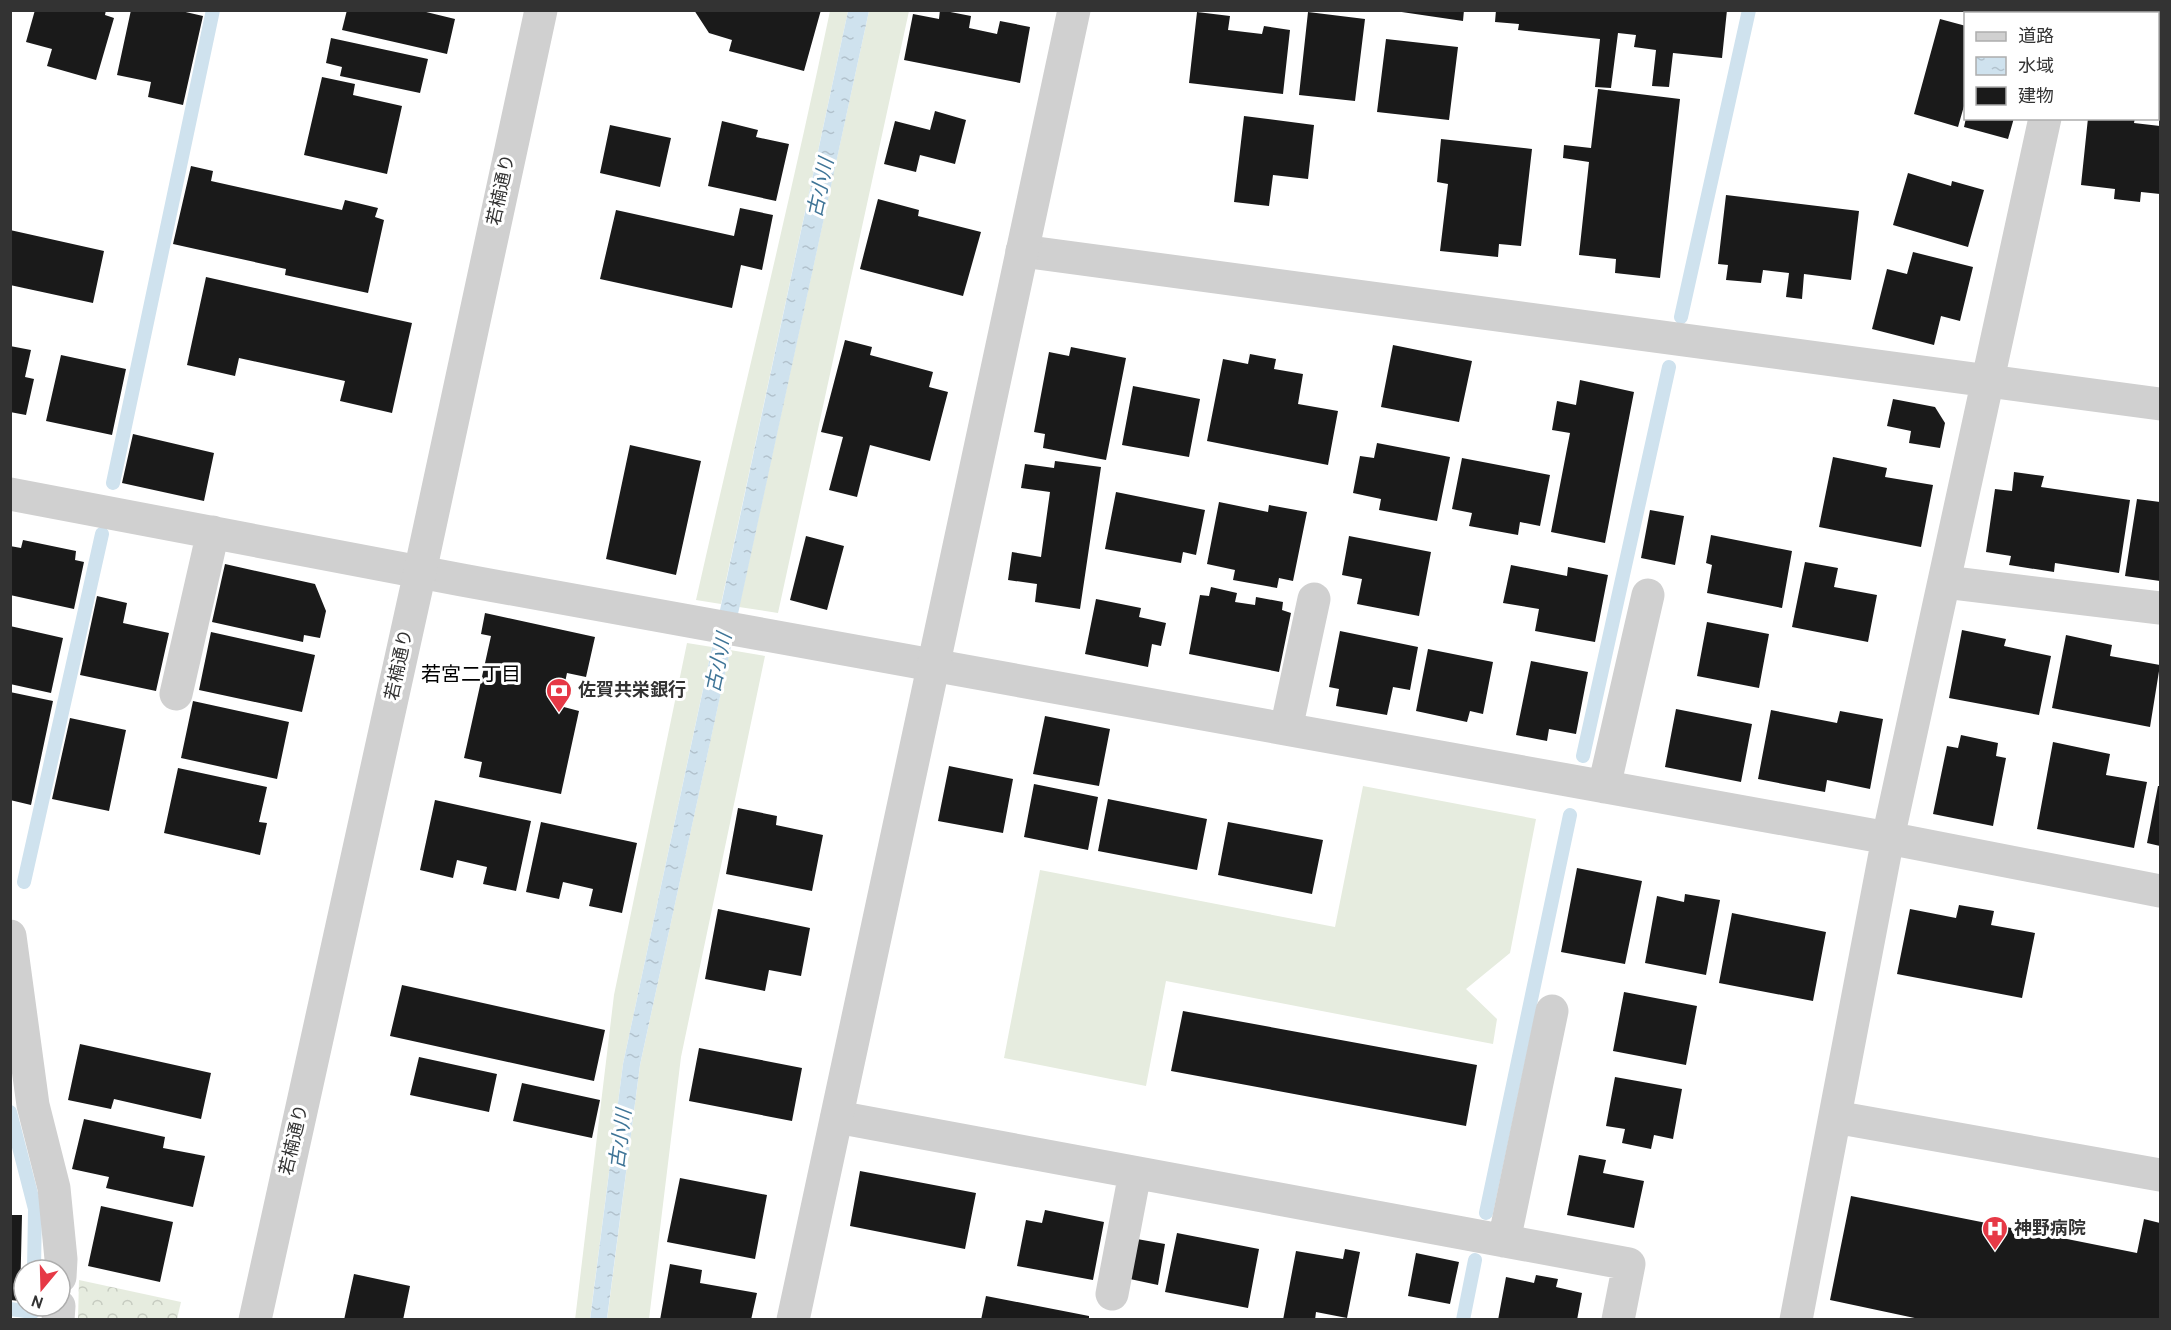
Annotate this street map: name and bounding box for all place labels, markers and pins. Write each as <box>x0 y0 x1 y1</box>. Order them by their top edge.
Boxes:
bank icon: 佐賀共栄銀行 <box>544 676 574 714</box>
place label: 佐賀共栄銀行 <box>578 679 686 703</box>
hospital icon: 神野病院 <box>1980 1214 2010 1252</box>
place label: 神野病院 <box>2014 1218 2086 1241</box>

